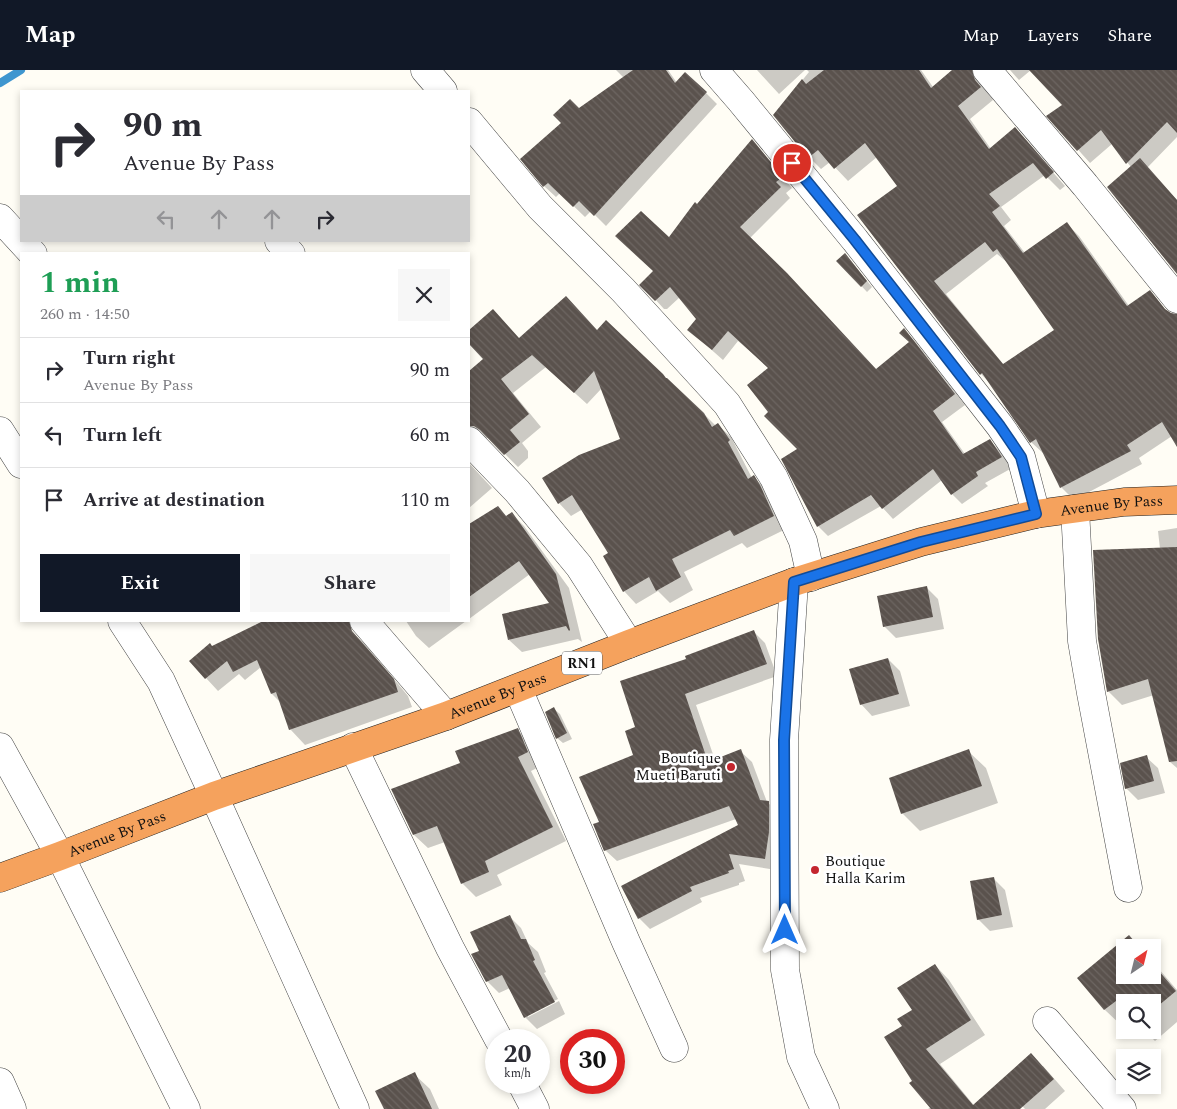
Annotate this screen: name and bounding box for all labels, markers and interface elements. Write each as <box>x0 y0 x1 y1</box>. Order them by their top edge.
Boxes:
text: Map <box>25 17 75 53</box>
text: Map <box>963 22 999 49</box>
text: Layers <box>1027 22 1079 49</box>
text: Share <box>1107 22 1152 49</box>
text: 90 m <box>123 99 203 152</box>
icon: right <box>40 110 105 175</box>
pin <box>771 142 813 184</box>
text: Avenue By Pass <box>123 147 275 180</box>
icon: arrive <box>778 149 806 177</box>
icon: left <box>152 205 180 233</box>
icon: ahead <box>205 205 233 233</box>
icon: ahead <box>258 205 286 233</box>
icon: right <box>311 205 339 233</box>
text: 1 min <box>40 260 120 306</box>
button: close <box>398 269 450 321</box>
text: 260 m · 14:50 <box>40 302 130 326</box>
text: Turn right <box>83 344 176 373</box>
icon: right <box>40 356 68 384</box>
text: 90 m <box>410 356 450 385</box>
text: Avenue By Pass <box>83 373 193 397</box>
icon: left <box>40 421 68 449</box>
text: Turn left <box>83 421 162 450</box>
text: 60 m <box>410 421 450 450</box>
icon: arrive <box>40 486 68 514</box>
text: Arrive at destination <box>83 486 265 515</box>
text: 110 m <box>400 486 450 515</box>
street label: Avenue By Pass <box>1058 490 1163 523</box>
button: Exit <box>40 554 240 612</box>
button: Share <box>250 554 450 612</box>
road number: RN1 <box>562 652 602 674</box>
street label: Avenue By Pass <box>445 667 550 726</box>
place label: Boutique Mueti Baruti <box>636 747 721 787</box>
marker: Boutique Mueti Baruti <box>725 761 737 773</box>
street label: Avenue By Pass <box>65 805 170 864</box>
place label: Boutique Halla Karim <box>825 850 906 890</box>
marker: Boutique Halla Karim <box>809 864 821 876</box>
position arrow <box>758 903 810 955</box>
north arrow <box>1116 939 1161 984</box>
map controls <box>1116 939 1161 1094</box>
button: search <box>1116 994 1161 1039</box>
speed limit sign: 30 <box>560 1029 625 1094</box>
text: 20 <box>503 1036 532 1074</box>
button: layers <box>1116 1049 1161 1094</box>
text: km/h <box>504 1064 531 1083</box>

